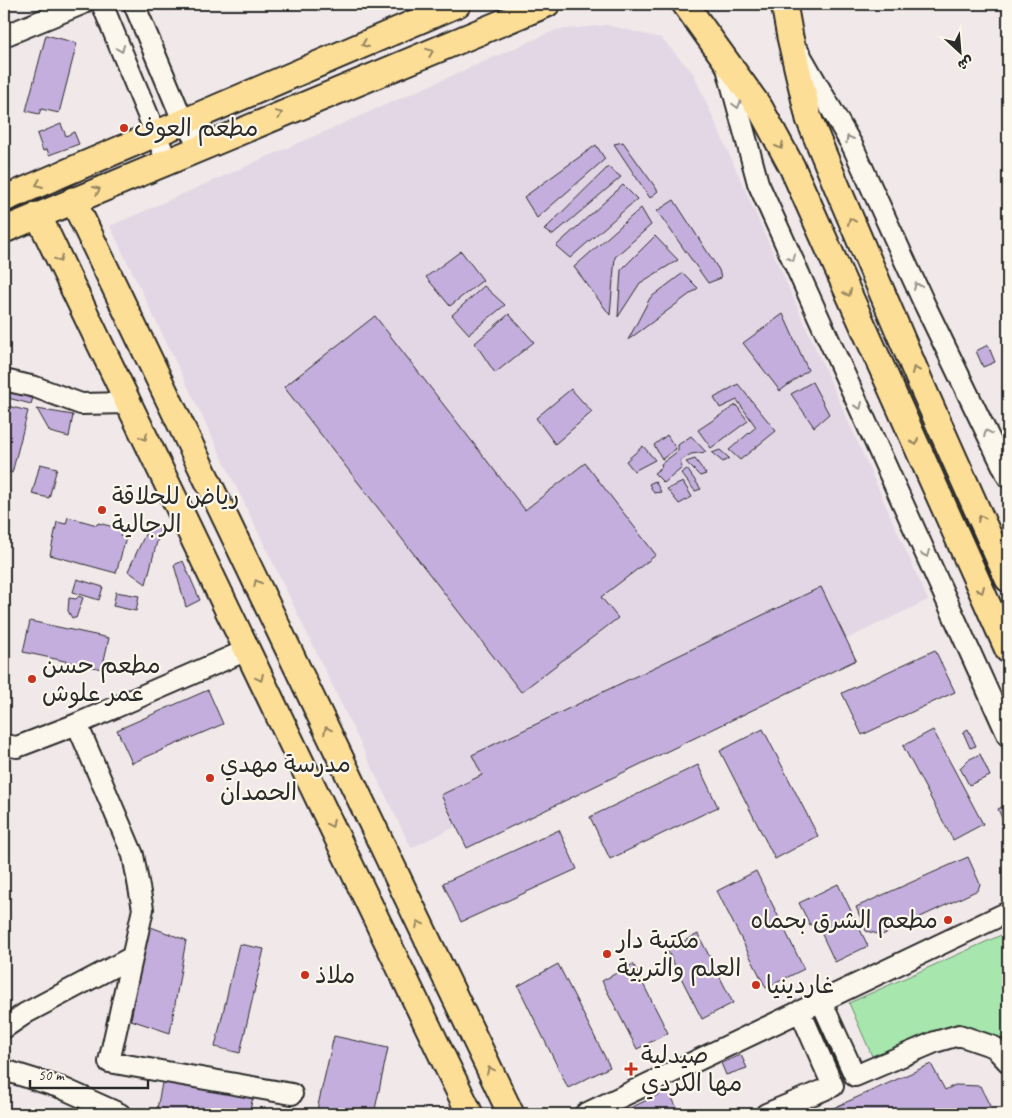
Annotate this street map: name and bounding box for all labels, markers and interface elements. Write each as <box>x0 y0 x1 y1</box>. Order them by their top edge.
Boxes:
north arrow <box>934 28 984 78</box>
one-way arrow <box>361 38 369 48</box>
one-way arrow <box>115 44 125 53</box>
one-way arrow <box>425 48 433 58</box>
text: ش <box>955 52 976 74</box>
one-way arrow <box>731 101 742 110</box>
one-way arrow <box>274 110 283 121</box>
place label: مطعم العوف <box>134 113 258 146</box>
marker: مطعم العوف <box>118 122 130 134</box>
one-way arrow <box>845 135 855 144</box>
one-way arrow <box>774 140 784 149</box>
one-way arrow <box>35 178 44 189</box>
one-way arrow <box>92 185 101 196</box>
one-way arrow <box>846 217 856 225</box>
one-way arrow <box>786 253 796 262</box>
one-way arrow <box>53 254 63 263</box>
one-way arrow <box>912 282 923 291</box>
one-way arrow <box>842 288 853 297</box>
one-way arrow <box>910 366 921 375</box>
one-way arrow <box>853 401 863 410</box>
one-way arrow <box>983 429 993 438</box>
one-way arrow <box>138 432 149 441</box>
one-way arrow <box>908 437 919 446</box>
place label: رياض للحلاقة الرجالية <box>112 481 239 539</box>
marker: رياض للحلاقة الرجالية <box>96 504 108 516</box>
one-way arrow <box>977 514 987 523</box>
one-way arrow <box>920 549 930 558</box>
one-way arrow <box>252 579 263 588</box>
one-way arrow <box>975 585 986 594</box>
place label: مطعم حسن عمر علوش <box>42 650 161 709</box>
marker: مطعم حسن عمر علوش <box>26 673 38 685</box>
one-way arrow <box>254 673 265 682</box>
one-way arrow <box>323 726 333 735</box>
place label: مدرسة مهدي الحمدان <box>220 749 351 807</box>
marker: مدرسة مهدي الحمدان <box>204 772 216 784</box>
one-way arrow <box>325 819 335 828</box>
place label: مطعم الشرق بحماه <box>750 905 938 938</box>
marker: مطعم الشرق بحماه <box>942 914 954 926</box>
one-way arrow <box>415 920 426 929</box>
place label: مكتبة دار العلم والتربية <box>615 925 741 986</box>
marker: مكتبة دار العلم والتربية <box>601 948 613 960</box>
place label: ملاذ <box>315 960 355 990</box>
marker: ملاذ <box>299 969 311 981</box>
place label: غاردينيا <box>766 970 834 1000</box>
marker: غاردينيا <box>750 979 762 991</box>
place label: صيدلية مها الكردي <box>641 1040 742 1100</box>
scale bar <box>30 1058 148 1090</box>
marker: صيدلية مها الكردي <box>625 1063 637 1075</box>
text: 50 m <box>38 1066 65 1085</box>
one-way arrow <box>485 1066 496 1075</box>

